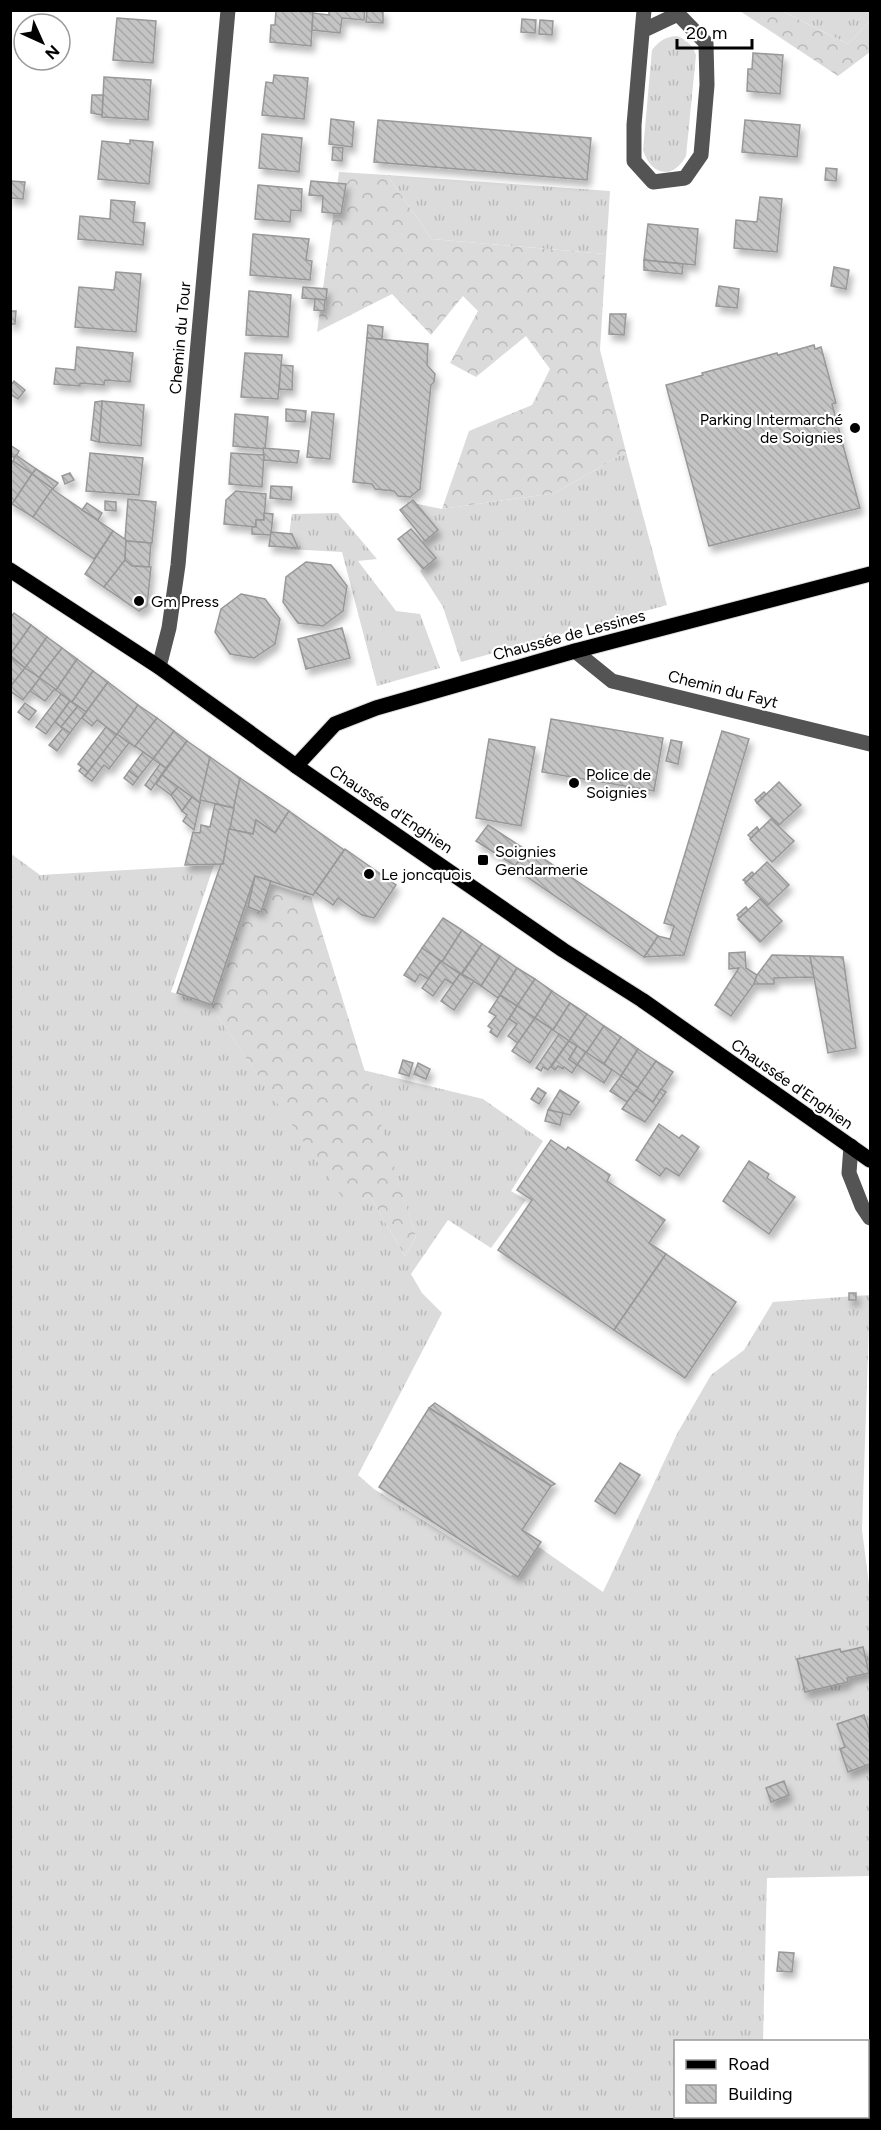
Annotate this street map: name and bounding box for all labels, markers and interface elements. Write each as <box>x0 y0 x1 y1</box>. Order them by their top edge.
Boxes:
north arrow <box>12 12 72 72</box>
scale bar <box>677 12 752 50</box>
text: 20 m <box>686 22 727 44</box>
text: N <box>41 41 63 63</box>
street label: Chemin du Tour <box>166 280 194 395</box>
place label: Parking Intermarché de Soignies <box>700 410 843 447</box>
marker: Parking Intermarché de Soignies <box>848 421 862 435</box>
place label: Gm Press <box>151 592 219 611</box>
marker: Gm Press <box>132 594 146 608</box>
street label: Chaussée de Lessines <box>491 606 647 664</box>
street label: Chemin du Fayt <box>666 666 780 712</box>
street label: Chaussée d'Enghien <box>326 761 456 857</box>
place label: Police de Soignies <box>586 765 651 802</box>
marker: Police de Soignies <box>567 776 581 790</box>
place label: Soignies Gendarmerie <box>495 842 588 879</box>
marker: Soignies Gendarmerie <box>476 853 490 867</box>
place label: Le joncquois <box>381 865 472 884</box>
marker: Le joncquois <box>362 867 376 881</box>
street label: Chaussée d'Enghien <box>727 1035 857 1133</box>
legend <box>674 2040 869 2118</box>
text: Road <box>728 2053 769 2075</box>
text: Building <box>728 2083 793 2105</box>

